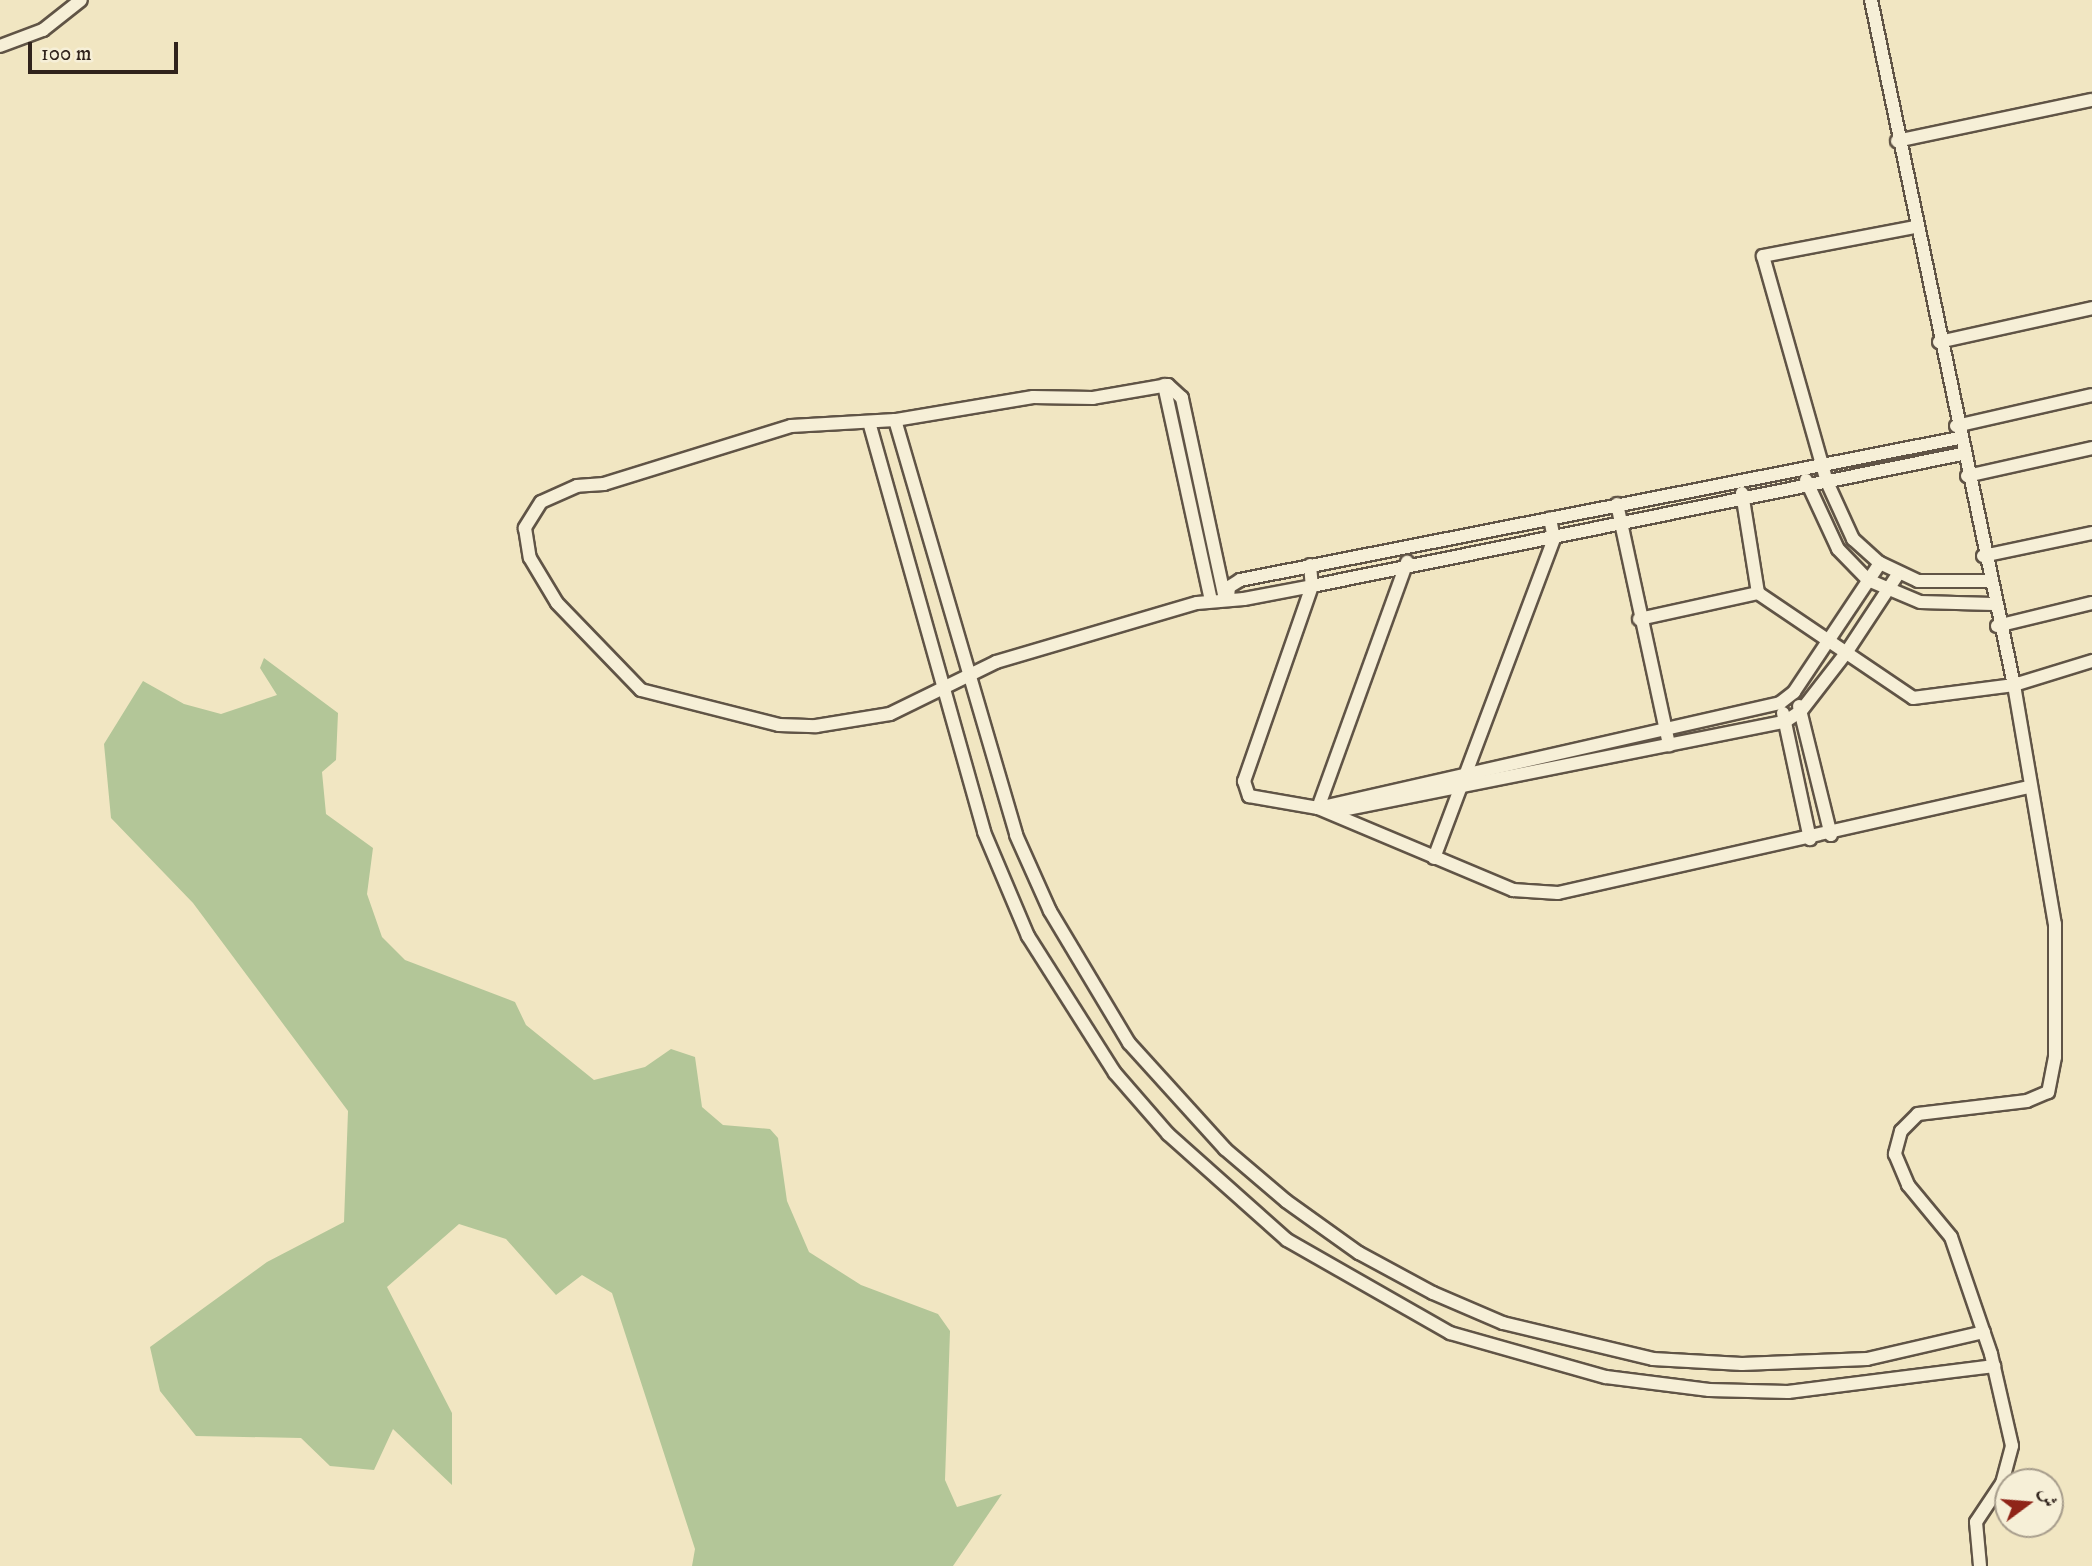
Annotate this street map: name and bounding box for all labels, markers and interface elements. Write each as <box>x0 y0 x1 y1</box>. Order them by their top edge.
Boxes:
scale bar <box>32 28 182 72</box>
text: 100 m <box>41 41 92 67</box>
north arrow <box>1994 1468 2064 1538</box>
text: ش <box>2034 1485 2061 1510</box>

